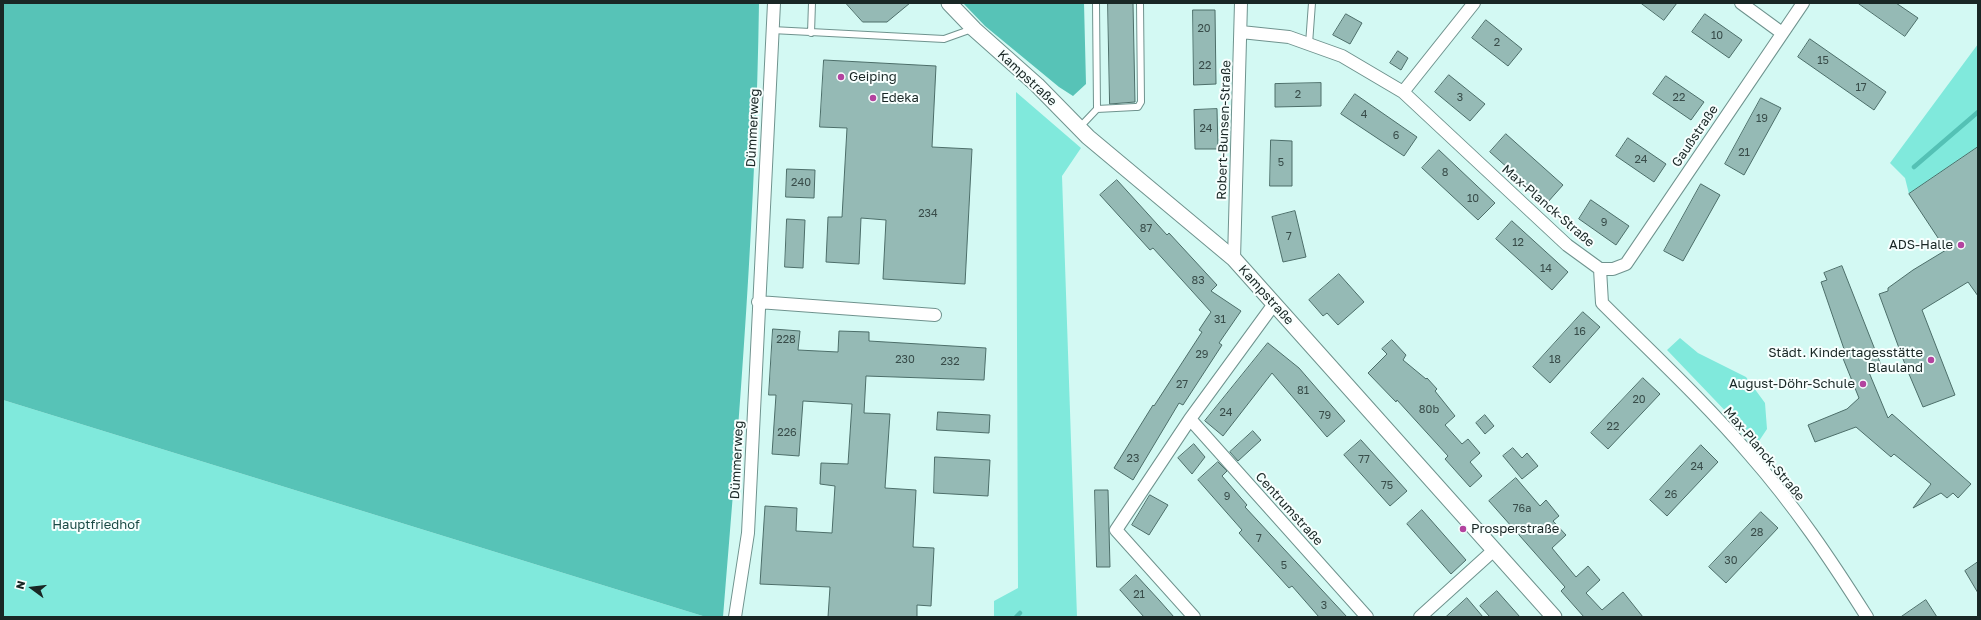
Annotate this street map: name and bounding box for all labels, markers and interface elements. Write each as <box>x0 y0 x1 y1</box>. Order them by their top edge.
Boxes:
house number: 20 <box>1197 22 1211 36</box>
house number: 10 <box>1711 29 1723 43</box>
house number: 2 <box>1494 36 1500 50</box>
street label: Kampstraße <box>994 47 1060 109</box>
house number: 15 <box>1817 54 1829 68</box>
house number: 22 <box>1199 59 1211 73</box>
street label: Robert-Bunsen-Straße <box>1214 60 1234 200</box>
place label: Geiping <box>849 69 897 85</box>
marker: Geiping <box>836 72 846 82</box>
house number: 17 <box>1855 81 1867 95</box>
street label: Dümmerweg <box>743 88 763 168</box>
house number: 2 <box>1295 88 1301 102</box>
place label: Edeka <box>881 90 919 106</box>
house number: 3 <box>1457 91 1463 105</box>
house number: 22 <box>1673 91 1685 105</box>
marker: Edeka <box>868 93 878 103</box>
street label: Gaußstraße <box>1669 102 1721 170</box>
house number: 4 <box>1361 108 1367 122</box>
house number: 19 <box>1756 112 1768 126</box>
house number: 24 <box>1199 122 1213 136</box>
house number: 6 <box>1393 129 1399 143</box>
house number: 21 <box>1738 146 1750 160</box>
house number: 24 <box>1634 153 1648 167</box>
house number: 5 <box>1278 156 1284 170</box>
street label: Max-Planck-Straße <box>1499 162 1597 250</box>
house number: 8 <box>1442 166 1448 180</box>
house number: 240 <box>791 176 811 190</box>
house number: 10 <box>1467 192 1479 206</box>
house number: 234 <box>918 207 938 221</box>
house number: 9 <box>1601 216 1607 230</box>
house number: 87 <box>1140 222 1152 236</box>
house number: 7 <box>1286 230 1292 244</box>
house number: 12 <box>1512 236 1524 250</box>
place label: ADS-Halle <box>1889 237 1953 253</box>
marker: ADS-Halle <box>1956 240 1966 250</box>
street label: Kampstraße <box>1235 262 1297 328</box>
house number: 14 <box>1540 262 1552 276</box>
house number: 83 <box>1191 274 1205 288</box>
house number: 31 <box>1214 313 1226 327</box>
house number: 16 <box>1574 325 1586 339</box>
house number: 228 <box>776 333 796 347</box>
place label: Städt. Kindertagesstätte Blauland <box>1768 345 1923 376</box>
house number: 29 <box>1195 348 1209 362</box>
house number: 230 <box>895 353 915 367</box>
house number: 18 <box>1549 353 1561 367</box>
house number: 232 <box>940 355 960 369</box>
marker: Städt. Kindertagesstätte Blauland <box>1926 355 1936 365</box>
place label: August-Döhr-Schule <box>1729 376 1855 392</box>
house number: 27 <box>1176 378 1188 392</box>
marker: August-Döhr-Schule <box>1858 379 1868 389</box>
house number: 81 <box>1297 384 1309 398</box>
house number: 20 <box>1632 393 1646 407</box>
house number: 80b <box>1419 403 1439 417</box>
street label: Max-Planck-Straße <box>1720 404 1808 504</box>
house number: 24 <box>1219 406 1233 420</box>
house number: 79 <box>1319 409 1331 423</box>
street label: Dümmerweg <box>727 420 747 500</box>
house number: 22 <box>1607 420 1619 434</box>
house number: 226 <box>777 426 797 440</box>
house number: 23 <box>1127 452 1139 466</box>
house number: 77 <box>1358 453 1370 467</box>
house number: 24 <box>1690 460 1704 474</box>
street label: Centrumstraße <box>1252 469 1326 549</box>
house number: 75 <box>1381 479 1393 493</box>
house number: 26 <box>1664 488 1678 502</box>
house number: 9 <box>1224 490 1230 504</box>
house number: 76a <box>1513 502 1531 516</box>
park label: Hauptfriedhof <box>52 517 140 533</box>
place label: Prosperstraße <box>1471 521 1559 537</box>
marker: Prosperstraße <box>1458 524 1468 534</box>
house number: 28 <box>1750 526 1764 540</box>
house number: 7 <box>1256 532 1262 546</box>
house number: 30 <box>1724 554 1738 568</box>
house number: 5 <box>1281 559 1287 573</box>
north arrow <box>12 568 52 608</box>
text: N <box>13 579 27 590</box>
house number: 21 <box>1133 588 1145 602</box>
house number: 3 <box>1321 599 1327 613</box>

